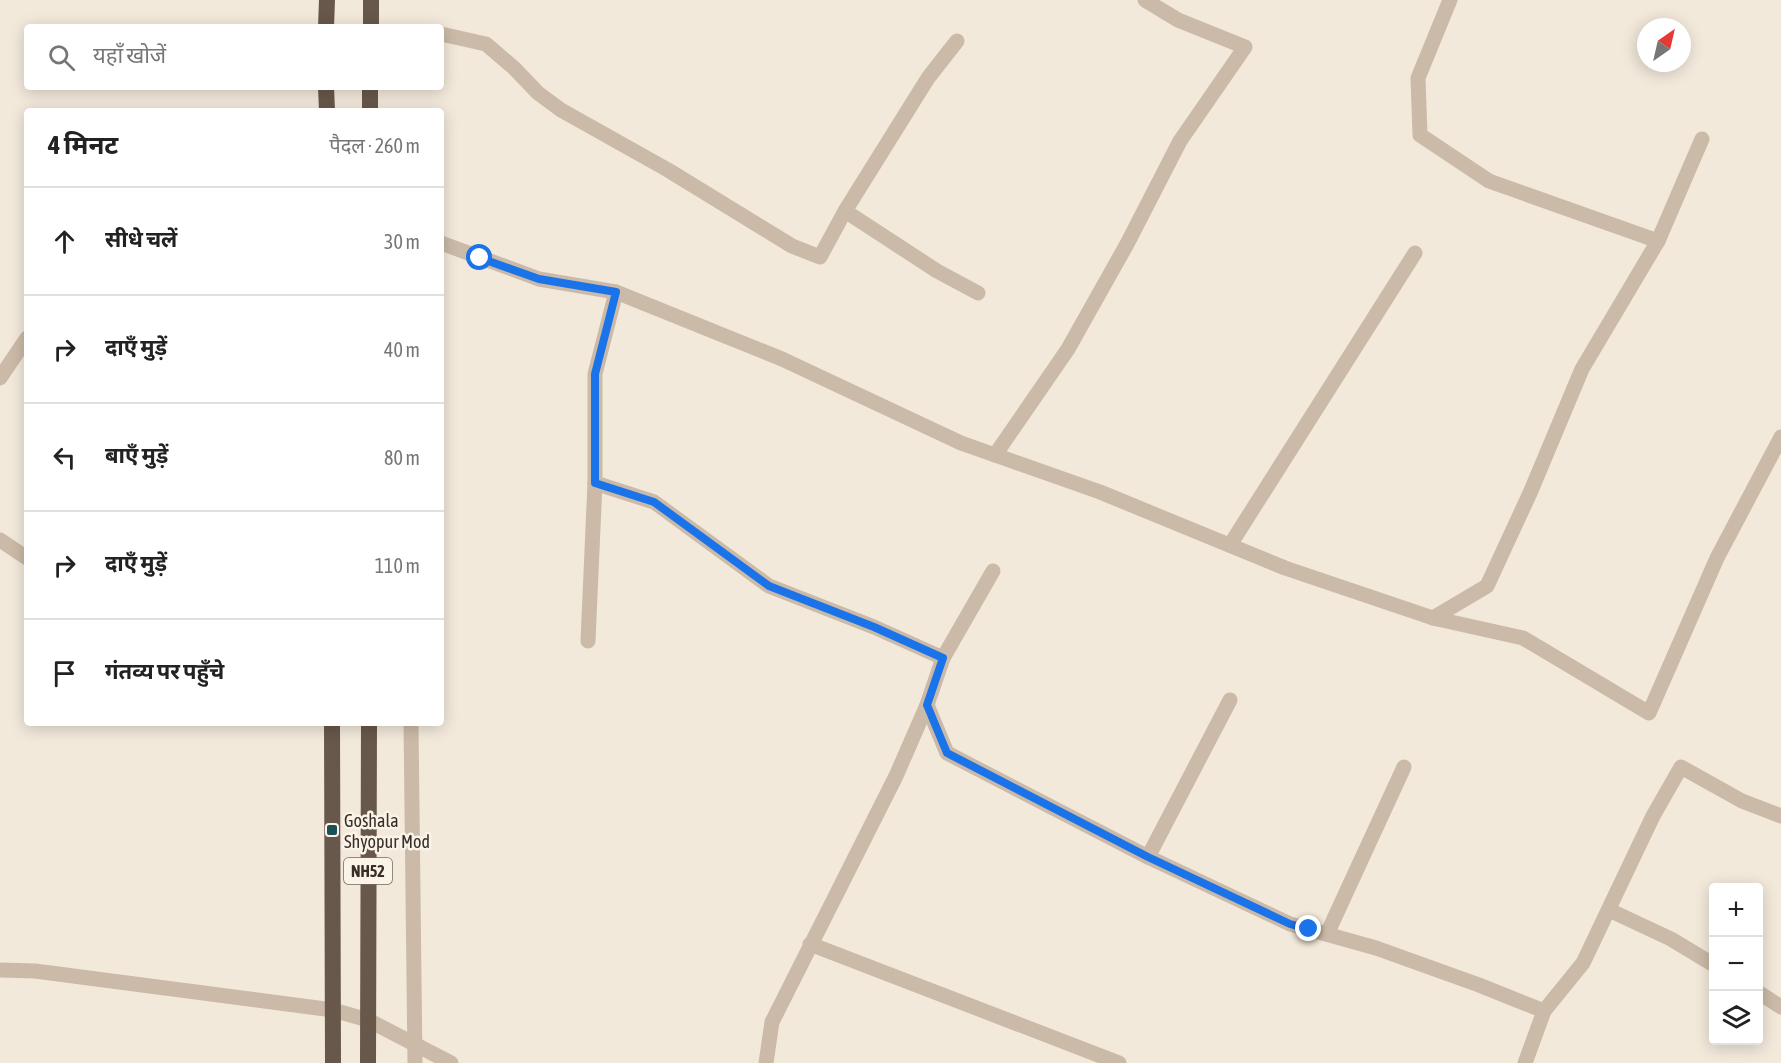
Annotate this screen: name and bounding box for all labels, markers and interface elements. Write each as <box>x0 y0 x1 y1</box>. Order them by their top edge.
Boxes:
north arrow <box>1637 18 1691 72</box>
search box <box>24 24 444 90</box>
icon: search <box>45 41 78 74</box>
text: यहाँ खोजें <box>93 42 166 68</box>
text: 4 मिनट <box>48 130 118 160</box>
text: पैदल · 260 m <box>329 134 420 157</box>
icon: ahead <box>48 225 81 258</box>
text: सीधे चलें <box>105 226 177 252</box>
text: 30 m <box>384 230 420 253</box>
route start <box>466 244 492 270</box>
icon: right <box>48 333 81 366</box>
text: दाएँ मुड़ें <box>105 334 167 360</box>
text: 40 m <box>384 338 420 361</box>
icon: left <box>48 441 81 474</box>
text: बाएँ मुड़ें <box>105 442 168 468</box>
text: 80 m <box>384 446 420 469</box>
icon: right <box>48 549 81 582</box>
text: दाएँ मुड़ें <box>105 550 167 576</box>
text: 110 m <box>375 554 420 577</box>
icon: arrive <box>48 657 81 690</box>
text: गंतव्य पर पहुँचे <box>105 658 224 684</box>
place label: Goshala Shyopur Mod <box>344 810 430 852</box>
marker: Goshala Shyopur Mod <box>325 823 339 837</box>
road number: NH52 <box>344 858 392 884</box>
map controls <box>1709 883 1763 1045</box>
button: + <box>1709 883 1763 937</box>
route end <box>1295 915 1321 941</box>
button: − <box>1709 937 1763 991</box>
button: layers <box>1709 991 1763 1045</box>

